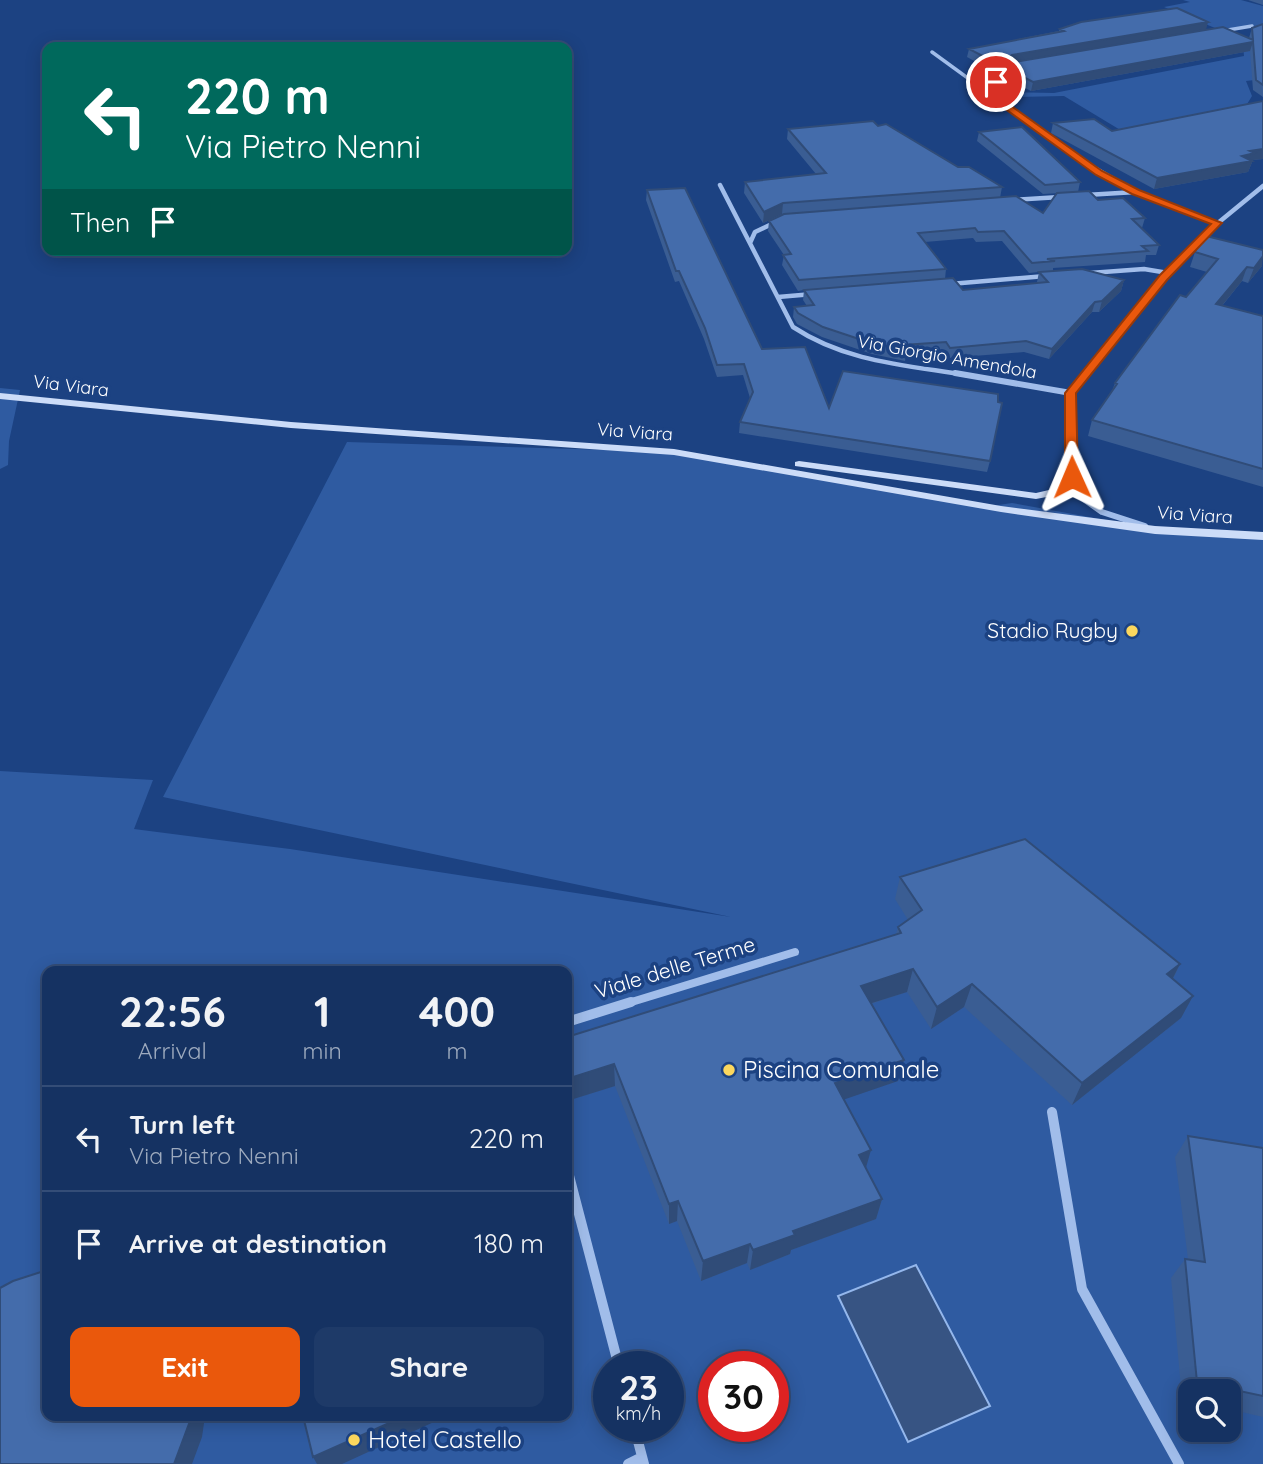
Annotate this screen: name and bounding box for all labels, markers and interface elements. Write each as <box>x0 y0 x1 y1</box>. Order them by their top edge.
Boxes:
pin <box>966 52 1026 112</box>
icon: arrive <box>977 63 1015 101</box>
text: 220 m <box>185 65 330 126</box>
icon: left <box>70 70 161 161</box>
text: Via Pietro Nenni <box>185 126 421 166</box>
icon: arrive <box>144 203 182 241</box>
text: Then <box>70 206 130 239</box>
street label: Via Giorgio Amendola <box>856 329 1039 384</box>
street label: Via Viara <box>32 369 110 402</box>
street label: Via Viara <box>596 417 674 446</box>
position arrow <box>1035 440 1109 514</box>
street label: Via Viara <box>1156 500 1234 529</box>
place label: Stadio Rugby <box>987 617 1118 643</box>
marker: Stadio Rugby <box>1124 623 1140 639</box>
street label: Viale delle Terme <box>591 930 758 1004</box>
text: 22:56 <box>119 985 226 1038</box>
text: 1 <box>314 985 330 1038</box>
text: 400 <box>419 985 495 1038</box>
text: Arrival <box>138 1036 207 1065</box>
text: min <box>303 1036 342 1065</box>
text: m <box>446 1036 467 1065</box>
place label: Piscina Comunale <box>743 1054 939 1084</box>
marker: Piscina Comunale <box>721 1062 737 1078</box>
text: Turn left <box>129 1108 236 1141</box>
icon: left <box>70 1120 108 1158</box>
text: 220 m <box>469 1122 544 1155</box>
text: Via Pietro Nenni <box>129 1141 299 1170</box>
icon: arrive <box>70 1225 108 1263</box>
text: Arrive at destination <box>129 1227 387 1260</box>
text: 180 m <box>474 1227 544 1260</box>
button: Exit <box>70 1327 300 1407</box>
button: Share <box>314 1327 544 1407</box>
speed limit sign: 30 <box>698 1351 789 1442</box>
text: 23 <box>619 1365 658 1409</box>
map controls <box>1178 1379 1241 1442</box>
button: search <box>1178 1379 1241 1442</box>
text: km/h <box>616 1402 661 1425</box>
place label: Hotel Castello <box>368 1424 522 1454</box>
marker: Hotel Castello <box>346 1432 362 1448</box>

